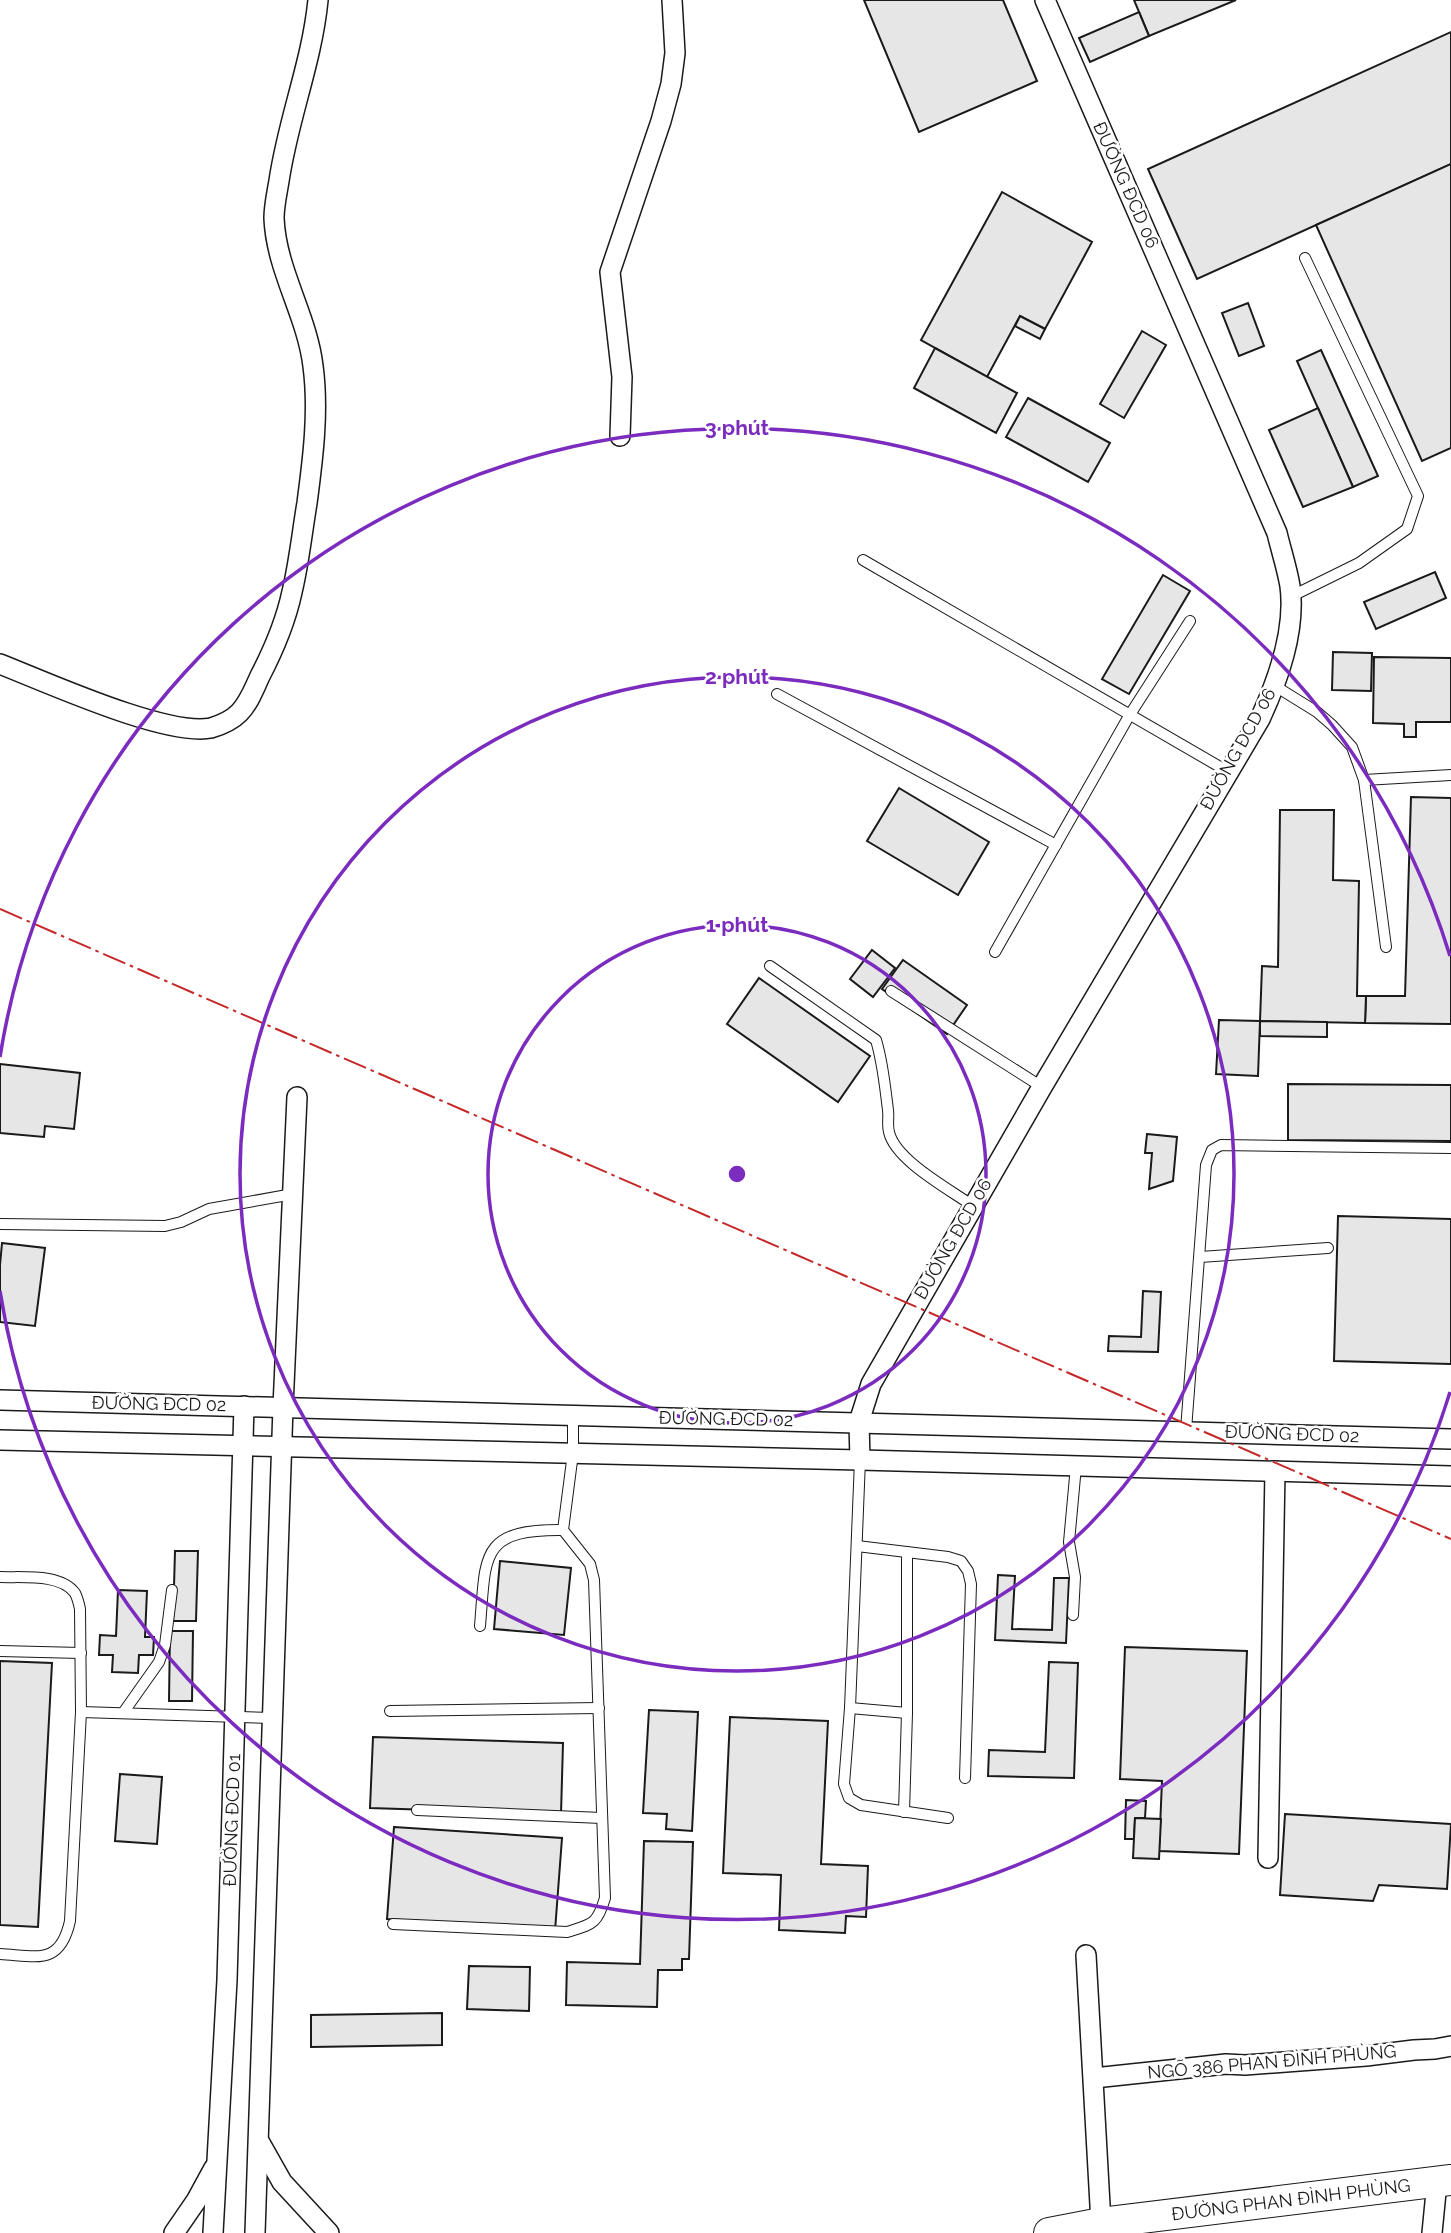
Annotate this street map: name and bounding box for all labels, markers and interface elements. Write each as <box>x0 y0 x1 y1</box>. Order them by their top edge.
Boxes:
street label: ĐƯỜNG ĐCD 06 <box>1089 118 1165 251</box>
text: 3 phút <box>705 415 769 440</box>
text: 2 phút <box>705 664 769 689</box>
street label: ĐƯỜNG ĐCD 06 <box>1195 684 1280 813</box>
text: 1 phút <box>706 912 768 937</box>
centre of rings <box>725 1162 749 1186</box>
street label: ĐƯỜNG ĐCD 06 <box>909 1174 996 1303</box>
street label: ĐƯỜNG ĐCD 02 <box>92 1391 227 1415</box>
street label: ĐƯỜNG ĐCD 02 <box>659 1406 794 1430</box>
street label: ĐƯỜNG ĐCD 02 <box>1224 1420 1360 1446</box>
street label: ĐƯỜNG ĐCD 01 <box>218 1753 244 1887</box>
street label: NGÕ 386 PHAN ĐÌNH PHÙNG <box>1147 2039 1397 2083</box>
street label: ĐƯỜNG PHAN ĐÌNH PHÙNG <box>1170 2173 1412 2225</box>

